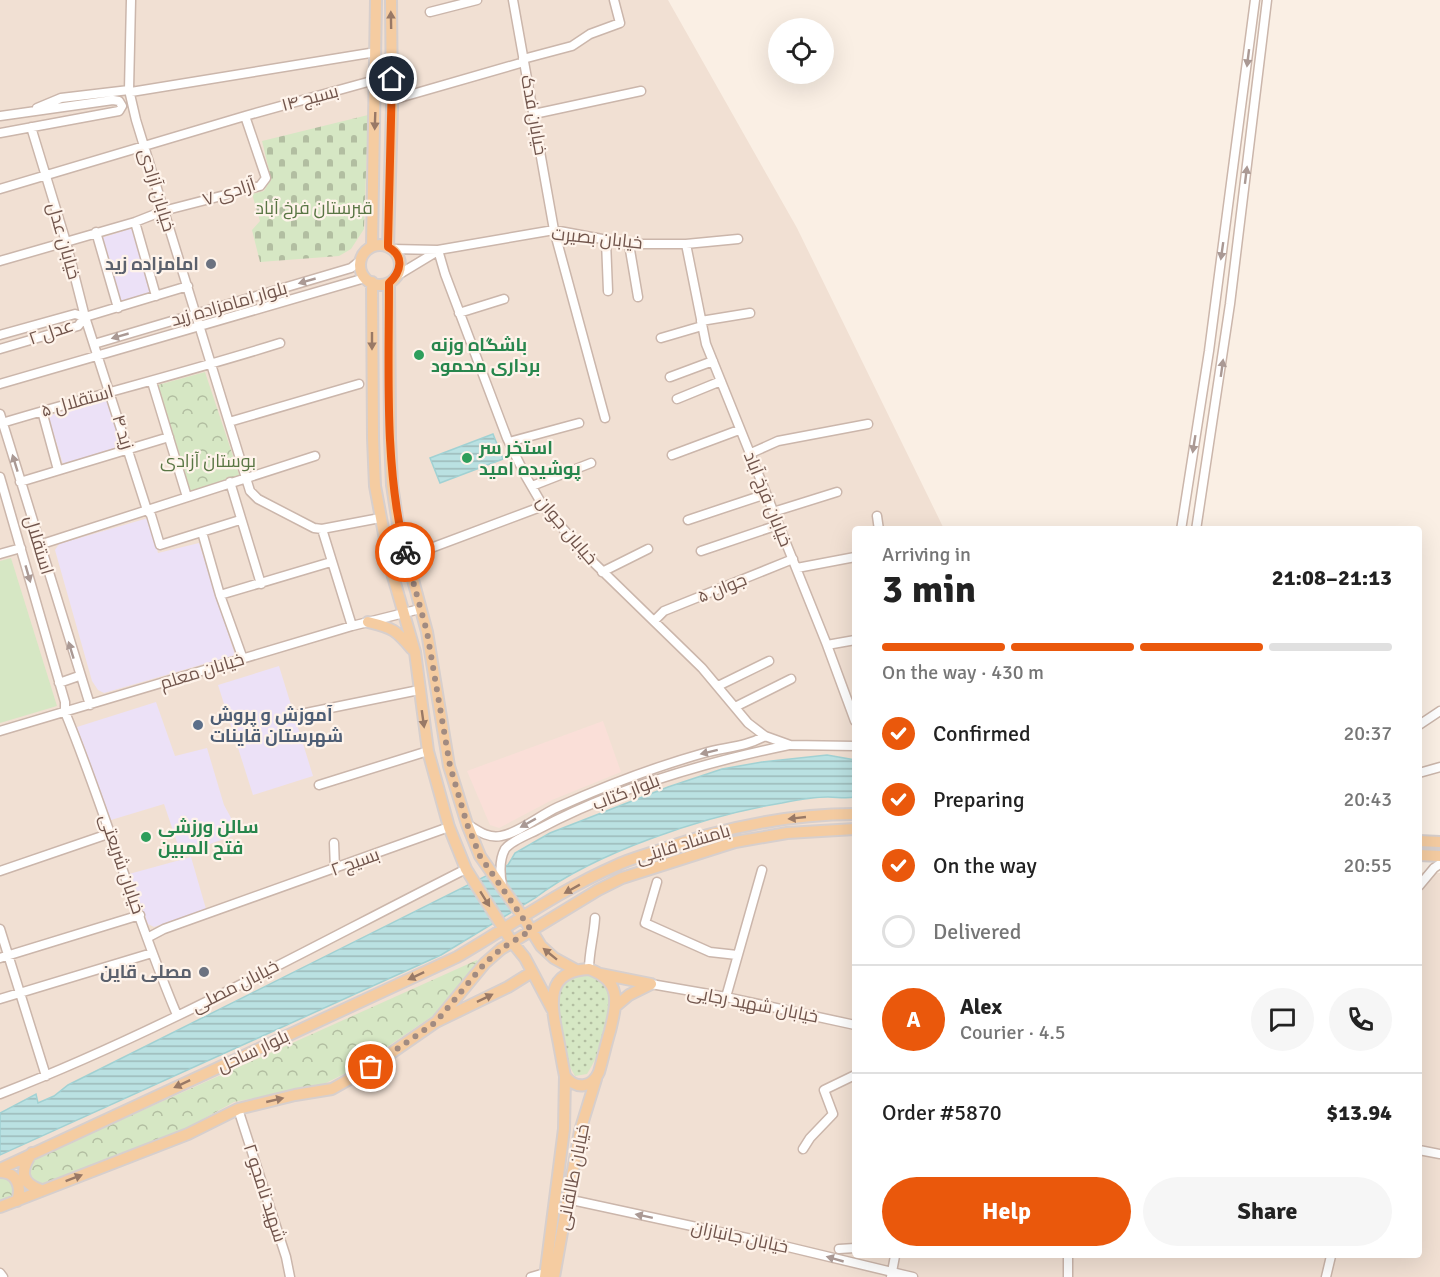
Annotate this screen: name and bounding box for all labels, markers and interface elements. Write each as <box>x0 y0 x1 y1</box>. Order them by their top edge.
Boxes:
one-way arrow <box>387 11 396 30</box>
map controls <box>768 18 834 84</box>
button: locate <box>768 18 834 84</box>
one-way arrow <box>1243 49 1252 68</box>
pin <box>366 53 417 104</box>
icon: home <box>375 62 408 95</box>
street label: خیابان فدک <box>516 73 552 157</box>
street label: بسیج ۱۴ <box>279 80 341 117</box>
one-way arrow <box>370 112 380 131</box>
street label: خیابان آزادی <box>134 146 180 234</box>
one-way arrow <box>1241 165 1250 184</box>
street label: آزادی ۷ <box>200 173 258 211</box>
park label: قبرستان فرخ آباد <box>255 197 373 220</box>
street label: خیابان عدل <box>43 200 85 282</box>
street label: خیابان بصیرت <box>550 222 644 254</box>
one-way arrow <box>1218 242 1227 261</box>
place label: امامزاده زید <box>105 253 199 275</box>
marker: امامزاده زید <box>204 257 218 271</box>
street label: بلوار امامزاده زید <box>168 277 290 331</box>
one-way arrow <box>298 277 316 286</box>
street label: عدل ۲ <box>26 314 76 350</box>
one-way arrow <box>367 331 377 350</box>
one-way arrow <box>111 332 129 341</box>
place label: باشگاه وزنه برداری محمود <box>431 334 540 377</box>
marker: باشگاه وزنه برداری محمود <box>412 348 426 362</box>
one-way arrow <box>1217 358 1226 377</box>
street label: استقلال ۵ <box>38 380 116 422</box>
street label: زید ۴ <box>107 412 139 452</box>
one-way arrow <box>1190 435 1199 454</box>
place label: استخر سر پوشیده امید <box>478 437 581 481</box>
street label: خیابان فرخ آباد <box>738 448 797 550</box>
park label: بوستان آزادی <box>160 450 256 472</box>
marker: استخر سر پوشیده امید <box>460 451 474 465</box>
one-way arrow <box>10 454 19 472</box>
street label: خیابان جوان <box>532 491 602 569</box>
street label: استقلال <box>20 513 58 577</box>
courier <box>375 522 435 582</box>
icon: bike <box>389 536 422 569</box>
text: Arriving in <box>882 542 971 567</box>
one-way arrow <box>23 564 33 583</box>
text: 21:08–21:13 <box>1272 564 1392 591</box>
text: 3 min <box>882 565 976 613</box>
street label: جوان ۵ <box>694 568 750 608</box>
one-way arrow <box>66 641 75 659</box>
street label: خیابان معلم <box>157 648 247 695</box>
text: On the way · 430 m <box>882 660 1044 685</box>
place label: آموزش و پروش شهرستان قاینات <box>210 704 343 747</box>
one-way arrow <box>419 710 428 729</box>
icon: check <box>882 717 915 750</box>
marker: آموزش و پروش شهرستان قاینات <box>191 718 205 732</box>
text: Confirmed <box>933 720 1031 747</box>
text: 20:37 <box>1343 721 1392 746</box>
one-way arrow <box>700 747 719 757</box>
street label: بلوار کتاب <box>589 769 663 815</box>
icon: check <box>882 783 915 816</box>
text: Preparing <box>933 786 1025 813</box>
text: 20:43 <box>1343 787 1392 812</box>
street label: خیابان شریعتی <box>95 811 149 917</box>
one-way arrow <box>787 813 806 823</box>
place label: سالن ورزشی فتح المبین <box>158 816 259 860</box>
one-way arrow <box>520 818 537 828</box>
street label: بامشاد قاینی <box>633 819 733 869</box>
marker: سالن ورزشی فتح المبین <box>139 830 153 844</box>
street label: بسیج ۲ <box>328 843 383 882</box>
icon: check <box>882 849 915 882</box>
text: On the way <box>933 852 1037 879</box>
text: 20:55 <box>1343 853 1392 878</box>
one-way arrow <box>563 884 580 894</box>
one-way arrow <box>480 891 491 907</box>
text: Delivered <box>933 918 1021 945</box>
one-way arrow <box>542 947 558 960</box>
street label: خیابان مصلی <box>188 955 282 1017</box>
place label: مصلی قاین <box>100 961 192 983</box>
marker: مصلی قاین <box>197 965 211 979</box>
one-way arrow <box>407 971 424 980</box>
street label: خیابان شهید رجایی <box>686 981 820 1027</box>
button: chat <box>1251 988 1314 1051</box>
button: phone <box>1329 988 1392 1051</box>
one-way arrow <box>476 993 493 1003</box>
text: Alex <box>960 993 1002 1020</box>
text: A <box>906 1006 921 1033</box>
text: Courier · 4.5 <box>960 1020 1066 1045</box>
street label: بلوار ساحل <box>213 1025 293 1077</box>
pin <box>345 1041 396 1092</box>
icon: bag <box>354 1050 387 1083</box>
one-way arrow <box>172 1079 190 1089</box>
one-way arrow <box>265 1095 284 1104</box>
text: Order #5870 <box>882 1099 1002 1126</box>
text: $13.94 <box>1326 1099 1392 1126</box>
street label: خیابان طالقانی <box>552 1122 594 1232</box>
street label: شهید نامجو ۲ <box>239 1141 291 1245</box>
one-way arrow <box>65 1173 83 1182</box>
button: Help <box>882 1177 1131 1246</box>
button: Share <box>1143 1177 1392 1246</box>
one-way arrow <box>635 1211 654 1221</box>
street label: خیابان جانبازان <box>689 1216 791 1258</box>
one-way arrow <box>825 1254 843 1263</box>

